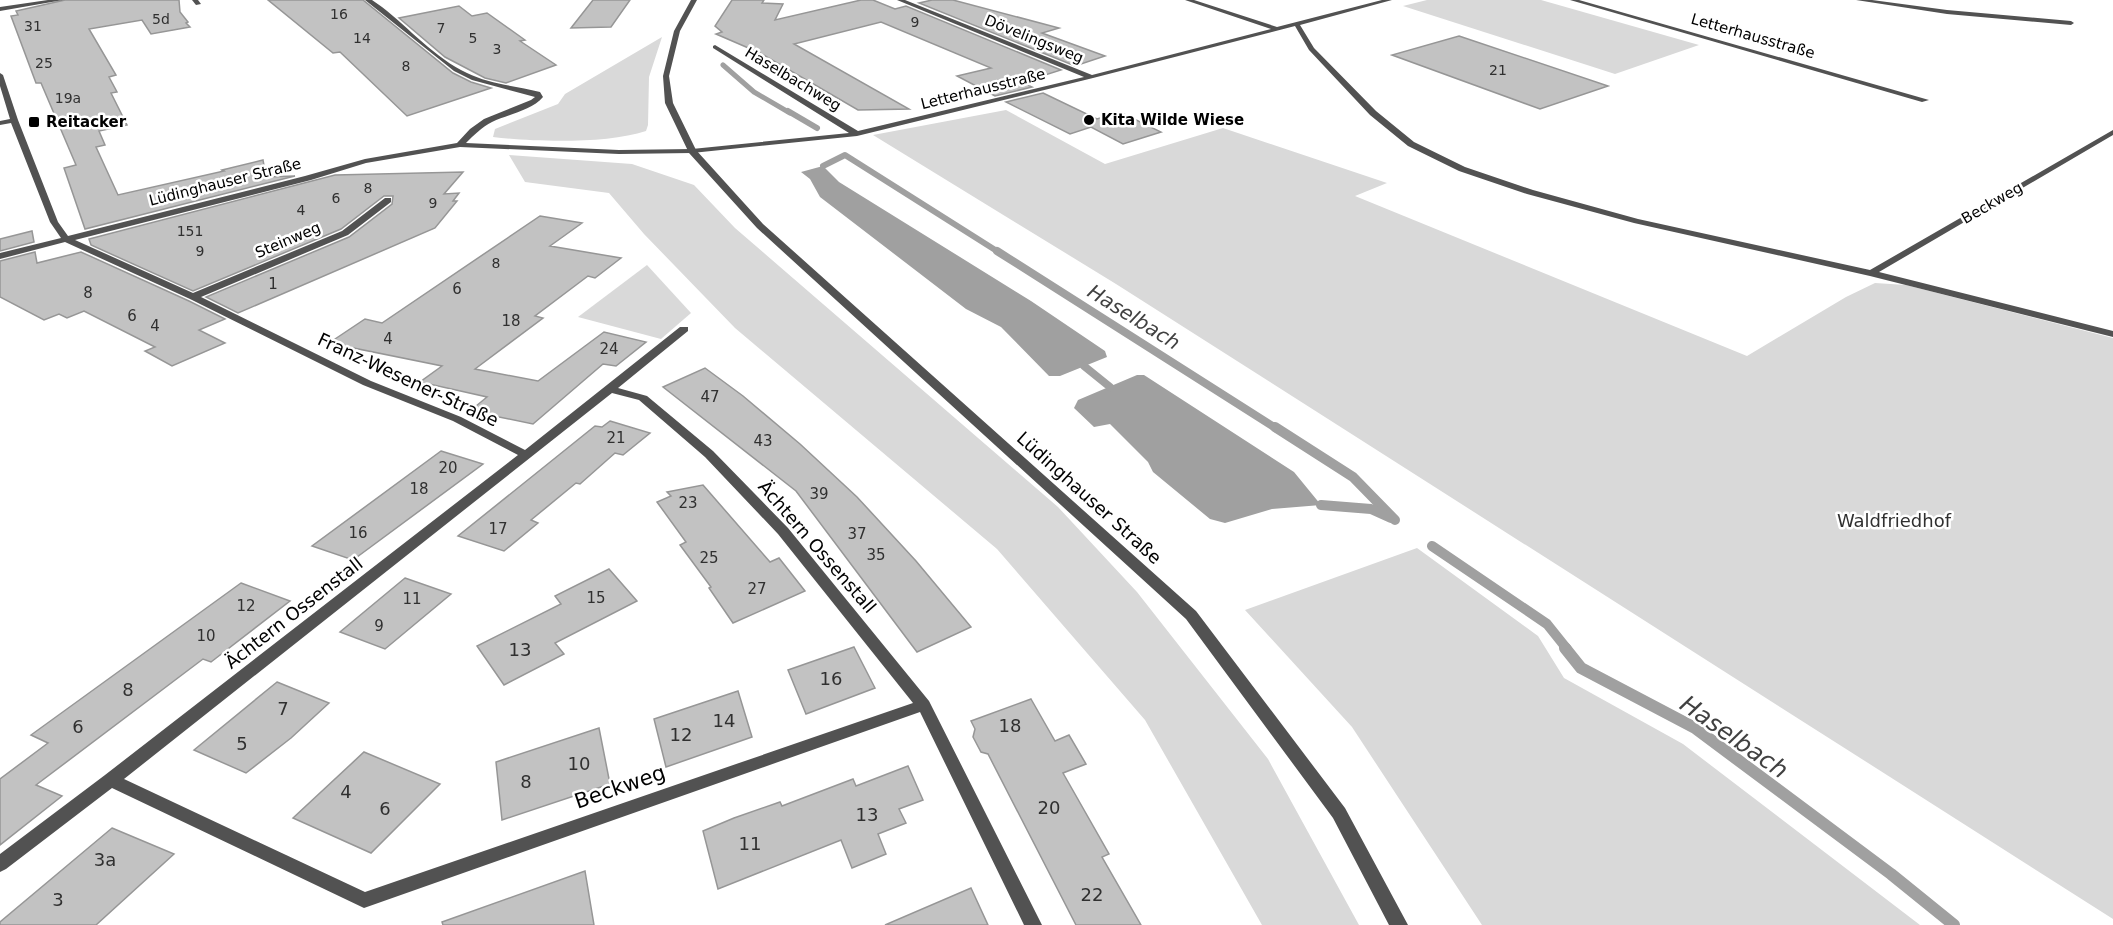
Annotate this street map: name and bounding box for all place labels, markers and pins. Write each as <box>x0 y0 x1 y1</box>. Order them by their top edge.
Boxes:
place label: Kita Wilde Wiese <box>1101 111 1244 129</box>
place label: Reitacker <box>46 113 127 131</box>
marker: Kita Wilde Wiese <box>1082 113 1096 127</box>
marker: Reitacker <box>27 115 41 129</box>

